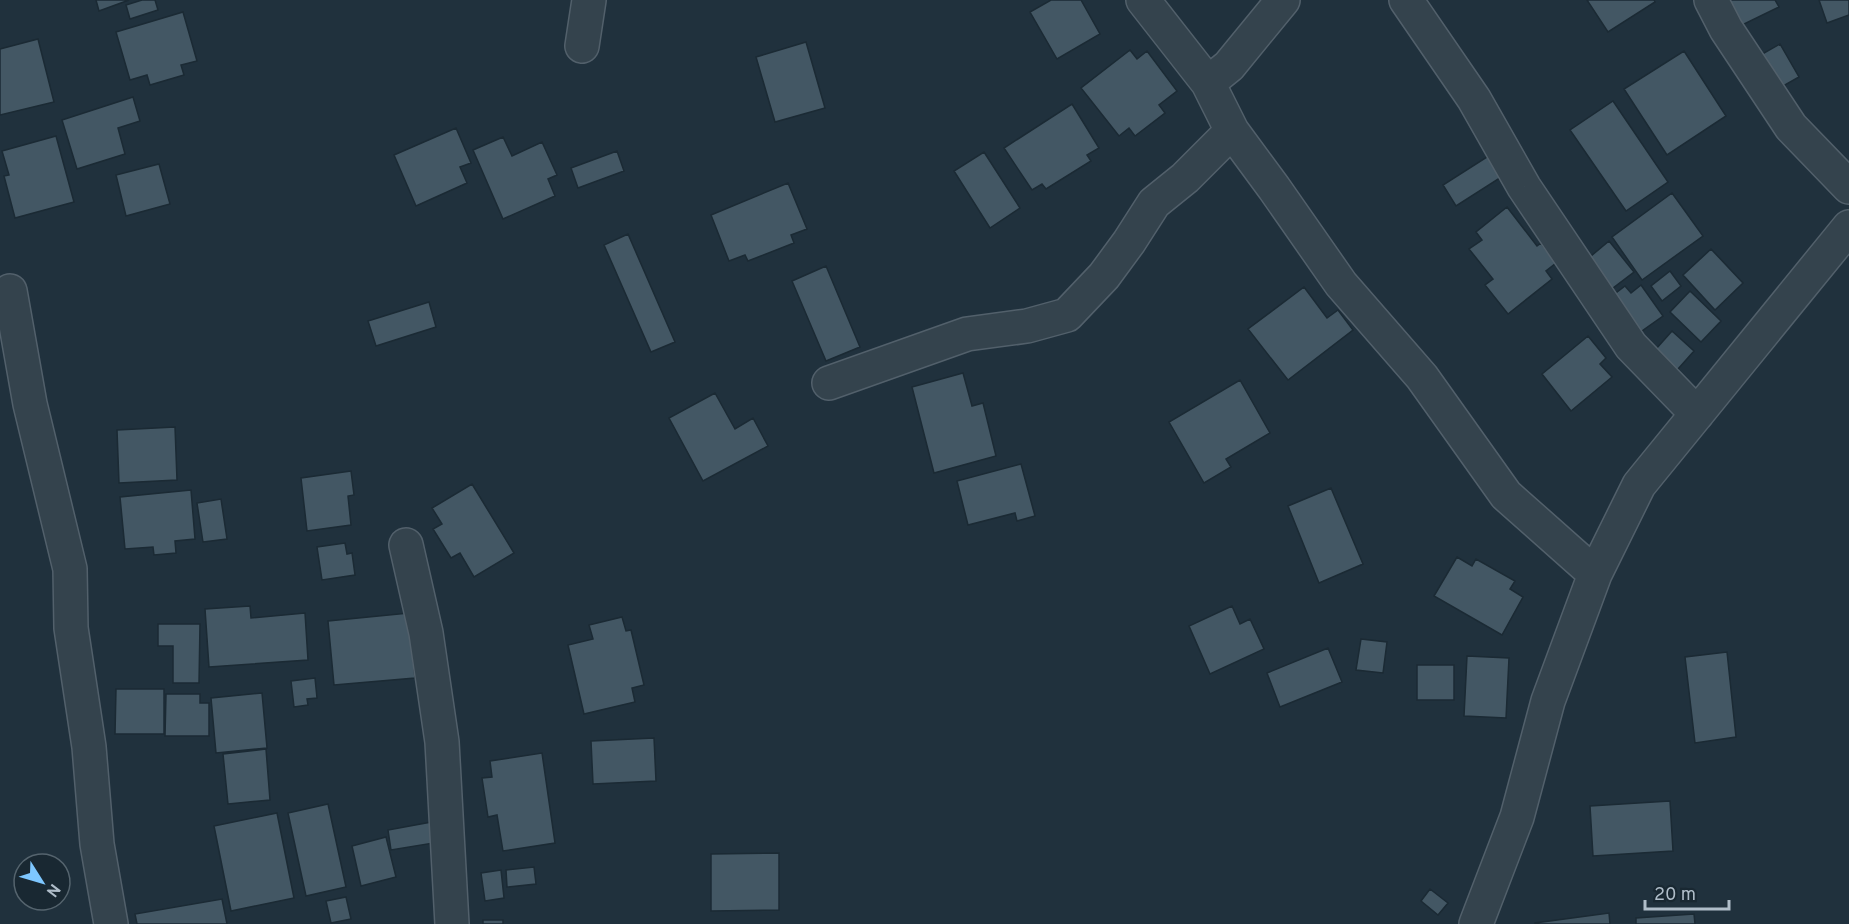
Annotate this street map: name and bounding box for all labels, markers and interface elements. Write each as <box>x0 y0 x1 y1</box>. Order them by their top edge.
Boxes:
north arrow <box>12 852 72 912</box>
scale bar <box>1645 873 1729 911</box>
text: N <box>41 879 64 900</box>
text: 20 m <box>1654 884 1696 907</box>

